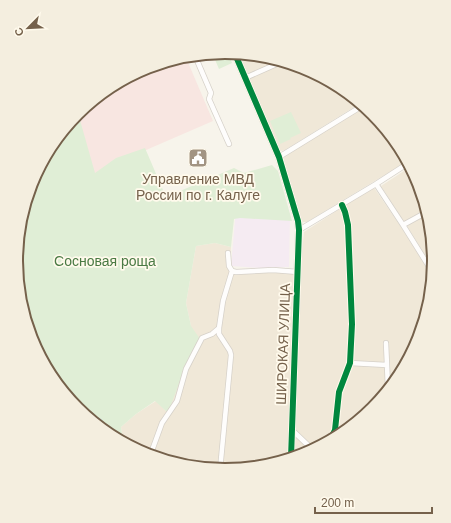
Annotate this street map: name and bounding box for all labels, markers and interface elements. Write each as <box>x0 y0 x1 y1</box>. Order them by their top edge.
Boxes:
north arrow <box>8 8 48 48</box>
text: С <box>12 26 26 38</box>
public building icon: Управление МВД России по г. Калуге <box>187 147 209 169</box>
place label: Управление МВД России по г. Калуге <box>136 171 260 203</box>
park label: Сосновая роща <box>54 253 156 269</box>
street label: ШИРОКАЯ УЛИЦА <box>273 282 293 405</box>
scale bar <box>315 489 432 515</box>
text: 200 m <box>321 496 354 510</box>

